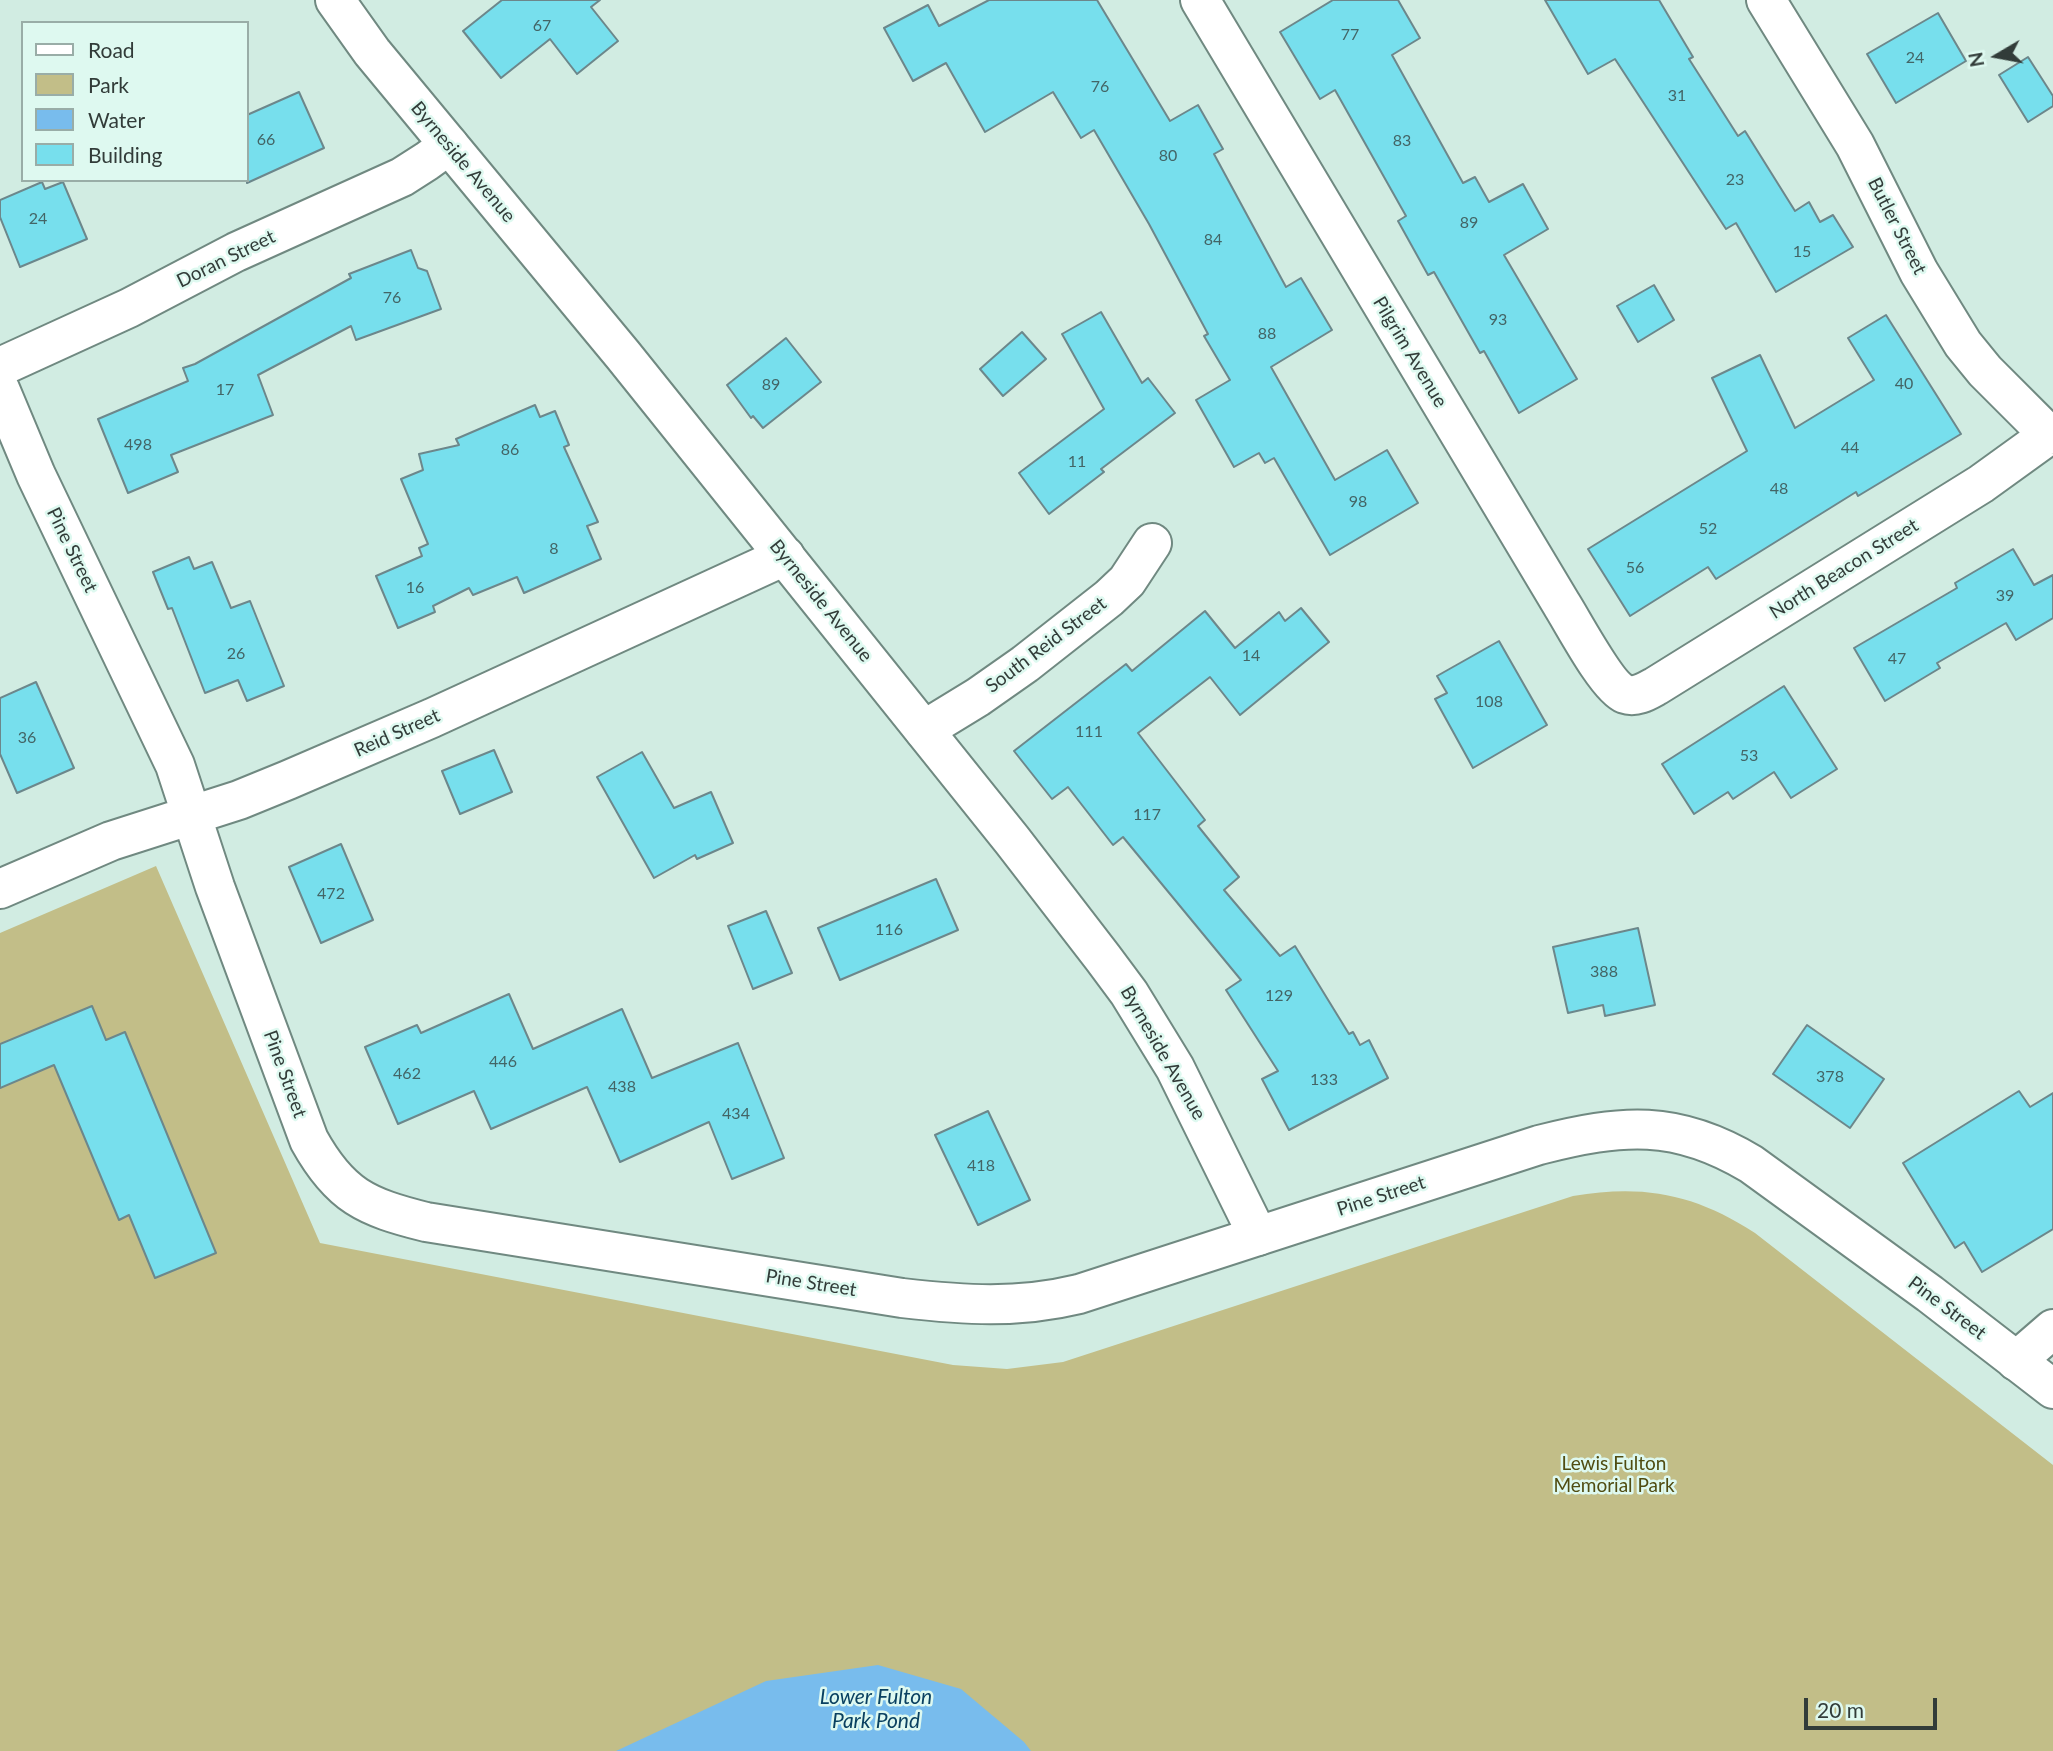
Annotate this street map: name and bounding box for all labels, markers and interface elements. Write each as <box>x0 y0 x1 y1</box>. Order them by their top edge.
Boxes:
house number: 67 <box>533 16 551 36</box>
legend <box>21 21 248 182</box>
north arrow <box>1962 21 2032 91</box>
house number: 77 <box>1341 25 1359 45</box>
text: Road <box>88 37 135 62</box>
house number: 24 <box>1906 48 1924 68</box>
text: N <box>1963 51 1988 69</box>
text: Park <box>88 72 129 97</box>
house number: 76 <box>1091 77 1109 97</box>
house number: 31 <box>1668 86 1686 106</box>
street label: Byrneside Avenue <box>406 97 520 227</box>
text: Water <box>88 107 145 132</box>
house number: 66 <box>257 130 275 150</box>
house number: 83 <box>1393 131 1411 151</box>
text: Building <box>88 142 163 167</box>
house number: 80 <box>1159 146 1177 166</box>
house number: 23 <box>1726 170 1744 190</box>
street label: Butler Street <box>1863 174 1931 278</box>
house number: 24 <box>29 209 47 229</box>
house number: 89 <box>1460 213 1478 233</box>
street label: Doran Street <box>173 225 279 293</box>
house number: 84 <box>1204 230 1222 250</box>
house number: 15 <box>1793 242 1811 262</box>
house number: 76 <box>383 288 401 308</box>
street label: Pilgrim Avenue <box>1368 292 1452 412</box>
house number: 93 <box>1489 310 1507 330</box>
house number: 88 <box>1258 324 1276 344</box>
house number: 40 <box>1895 374 1913 394</box>
house number: 89 <box>762 375 780 395</box>
house number: 17 <box>216 380 234 400</box>
house number: 498 <box>124 435 152 455</box>
house number: 44 <box>1841 438 1859 458</box>
house number: 86 <box>501 440 519 460</box>
house number: 11 <box>1068 452 1086 472</box>
house number: 48 <box>1770 479 1788 499</box>
house number: 98 <box>1349 492 1367 512</box>
street label: Pine Street <box>42 504 102 596</box>
street label: North Beacon Street <box>1765 514 1923 624</box>
house number: 52 <box>1699 519 1717 539</box>
street label: Byrneside Avenue <box>765 535 877 667</box>
house number: 8 <box>549 539 559 559</box>
house number: 56 <box>1626 558 1644 578</box>
house number: 16 <box>406 578 424 598</box>
house number: 39 <box>1996 586 2014 606</box>
street label: South Reid Street <box>981 592 1111 698</box>
house number: 26 <box>227 644 245 664</box>
house number: 14 <box>1242 646 1260 666</box>
house number: 47 <box>1888 649 1906 669</box>
house number: 108 <box>1475 692 1503 712</box>
street label: Reid Street <box>351 704 443 762</box>
house number: 111 <box>1075 722 1103 742</box>
house number: 36 <box>18 728 36 748</box>
house number: 53 <box>1740 746 1758 766</box>
house number: 117 <box>1133 805 1161 825</box>
house number: 472 <box>317 884 345 904</box>
house number: 116 <box>875 920 903 940</box>
house number: 388 <box>1590 962 1618 982</box>
street label: Byrneside Avenue <box>1115 982 1211 1124</box>
house number: 129 <box>1265 986 1293 1006</box>
street label: Pine Street <box>259 1027 311 1121</box>
house number: 446 <box>489 1052 517 1072</box>
house number: 462 <box>393 1064 421 1084</box>
house number: 378 <box>1816 1067 1844 1087</box>
house number: 133 <box>1310 1070 1338 1090</box>
house number: 438 <box>608 1077 636 1097</box>
house number: 434 <box>722 1104 750 1124</box>
house number: 418 <box>967 1156 995 1176</box>
street label: Pine Street <box>1334 1171 1428 1221</box>
street label: Pine Street <box>764 1265 858 1301</box>
street label: Pine Street <box>1904 1271 1990 1345</box>
park label: Lewis Fulton Memorial Park <box>1553 1453 1675 1497</box>
water label: Lower Fulton Park Pond <box>820 1684 932 1734</box>
scale bar <box>1808 1684 1941 1728</box>
text: 20 m <box>1817 1697 1864 1722</box>

